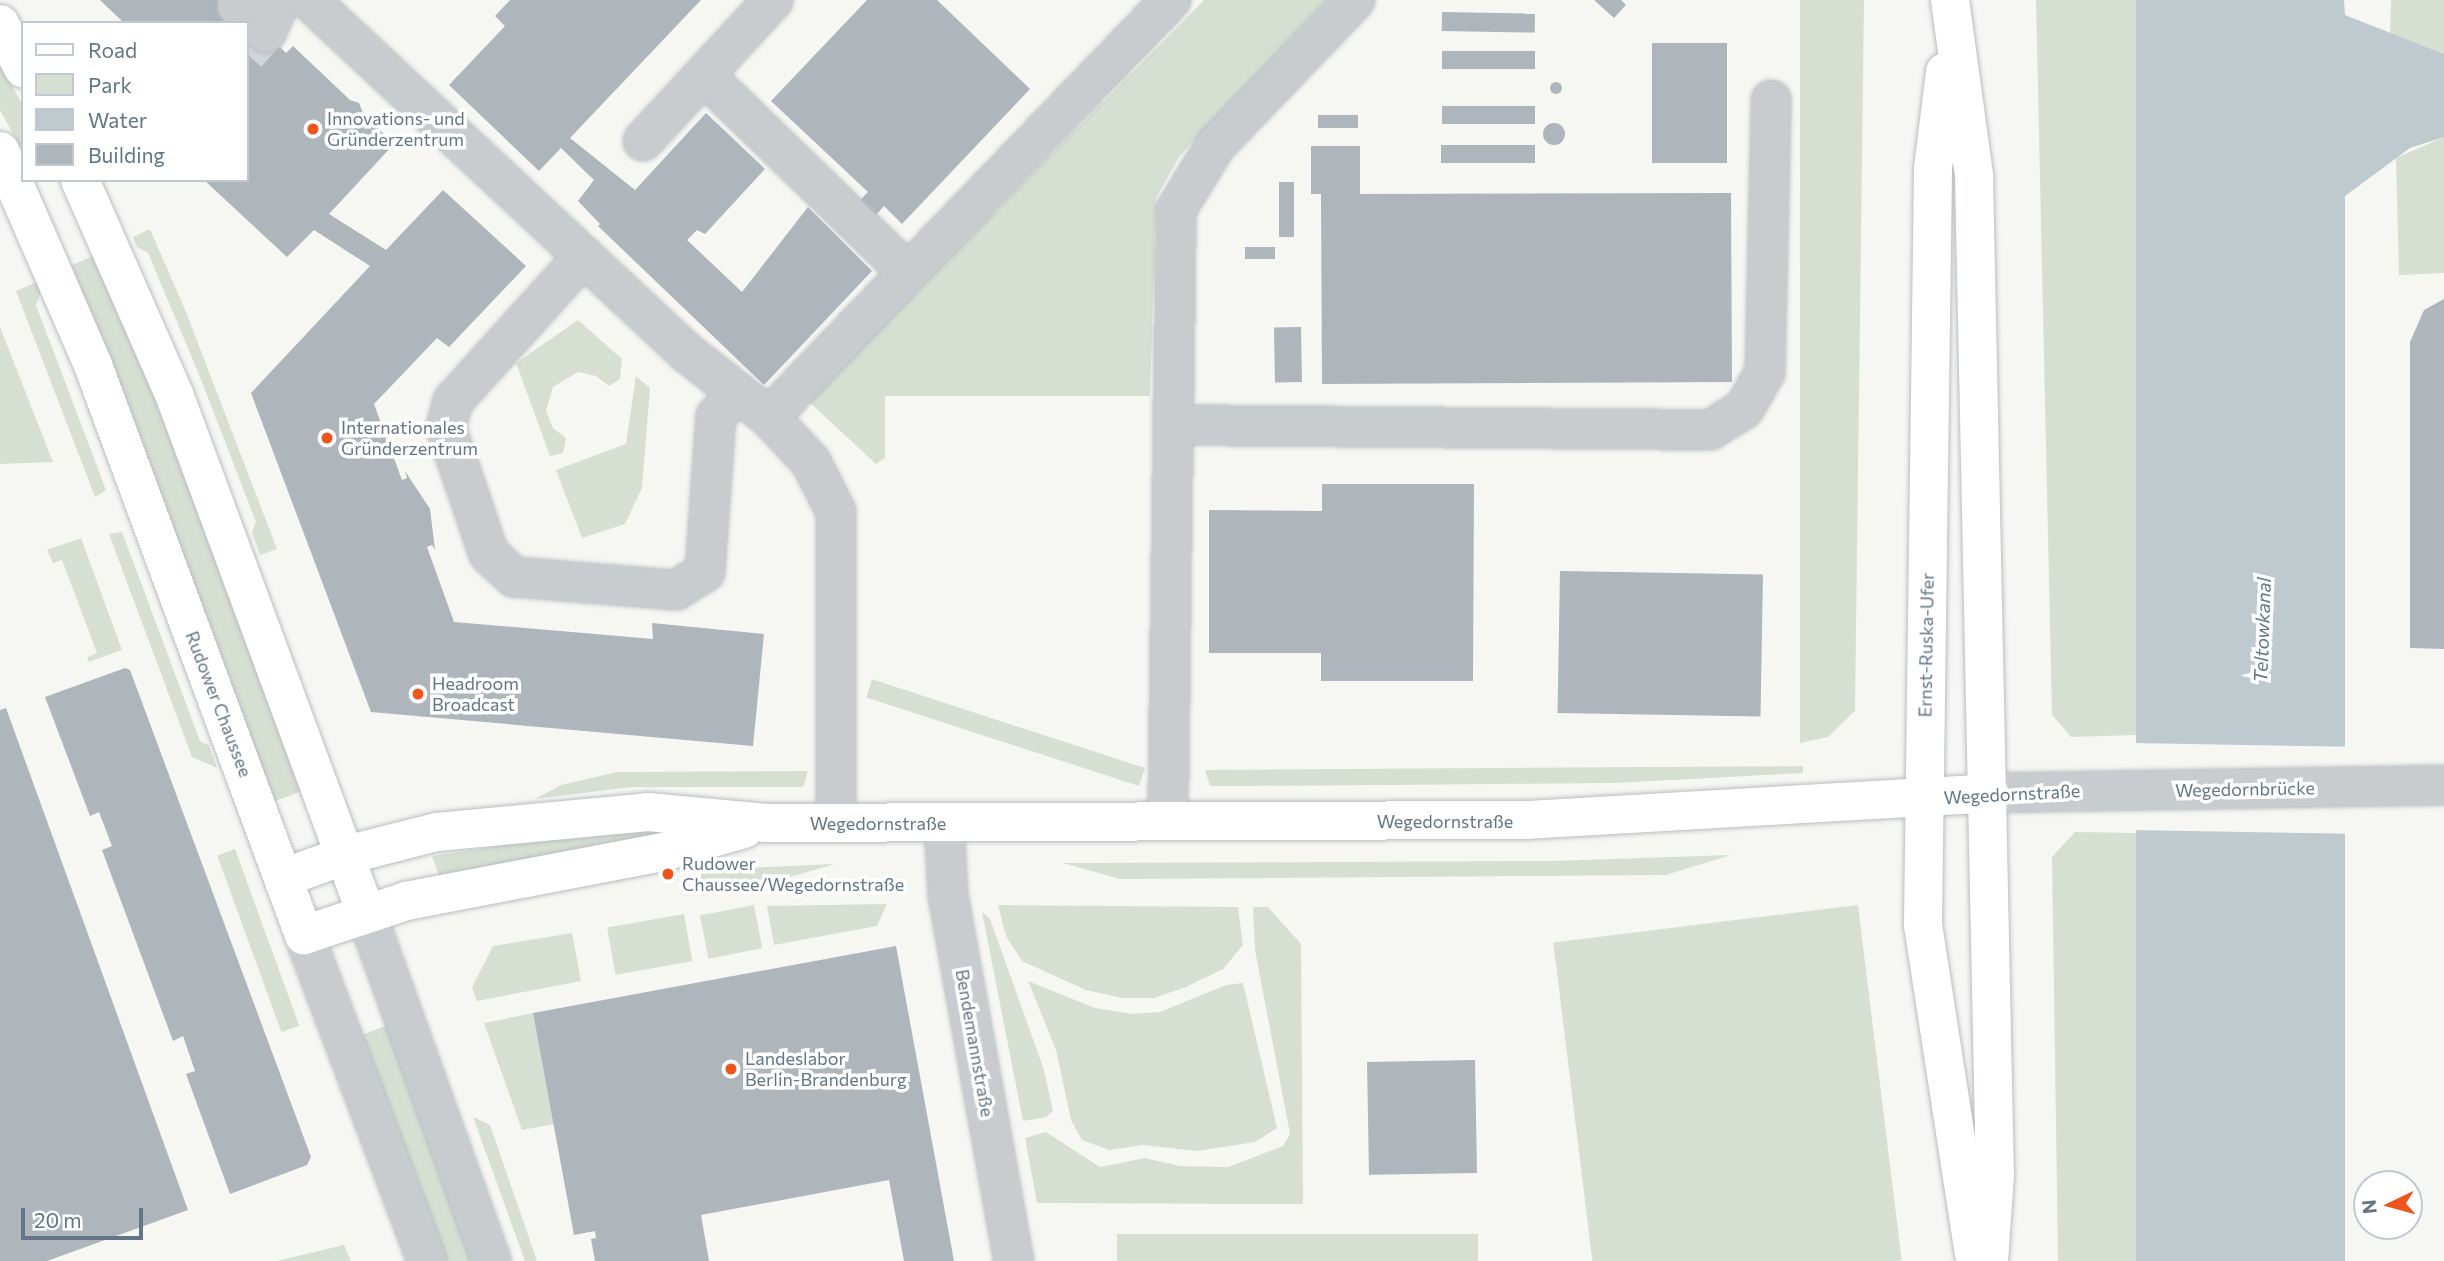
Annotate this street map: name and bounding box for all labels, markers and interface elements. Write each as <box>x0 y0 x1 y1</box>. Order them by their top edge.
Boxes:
legend <box>21 21 248 182</box>
text: Road <box>88 37 137 62</box>
text: Park <box>88 72 132 97</box>
text: Water <box>88 107 147 132</box>
place label: Innovations- und Gründerzentrum <box>327 108 465 150</box>
marker: Innovations- und Gründerzentrum <box>305 121 321 137</box>
text: Building <box>88 142 165 167</box>
place label: Internationales Gründerzentrum <box>341 417 478 460</box>
marker: Internationales Gründerzentrum <box>319 430 335 446</box>
street label: Ernst-Ruska-Ufer <box>1914 572 1938 718</box>
water label: Teltowkanal <box>2249 577 2275 683</box>
street label: Rudower Chaussee <box>181 628 257 780</box>
place label: Headroom Broadcast <box>432 673 519 716</box>
marker: Headroom Broadcast <box>410 686 426 702</box>
street label: Wegedornbrücke <box>2175 777 2315 801</box>
street label: Wegedornstraße <box>1943 780 2081 808</box>
street label: Wegedornstraße <box>1377 810 1513 832</box>
street label: Wegedornstraße <box>810 812 946 834</box>
place label: Rudower Chaussee/Wegedornstraße <box>682 853 904 896</box>
marker: Rudower Chaussee/Wegedornstraße <box>660 866 676 882</box>
street label: Bendemannstraße <box>951 968 999 1118</box>
place label: Landeslabor Berlin-Brandenburg <box>745 1048 907 1090</box>
marker: Landeslabor Berlin-Brandenburg <box>723 1061 739 1077</box>
north arrow <box>2353 1170 2423 1240</box>
scale bar <box>24 1194 147 1238</box>
text: N <box>2356 1199 2381 1215</box>
text: 20 m <box>34 1207 82 1232</box>

